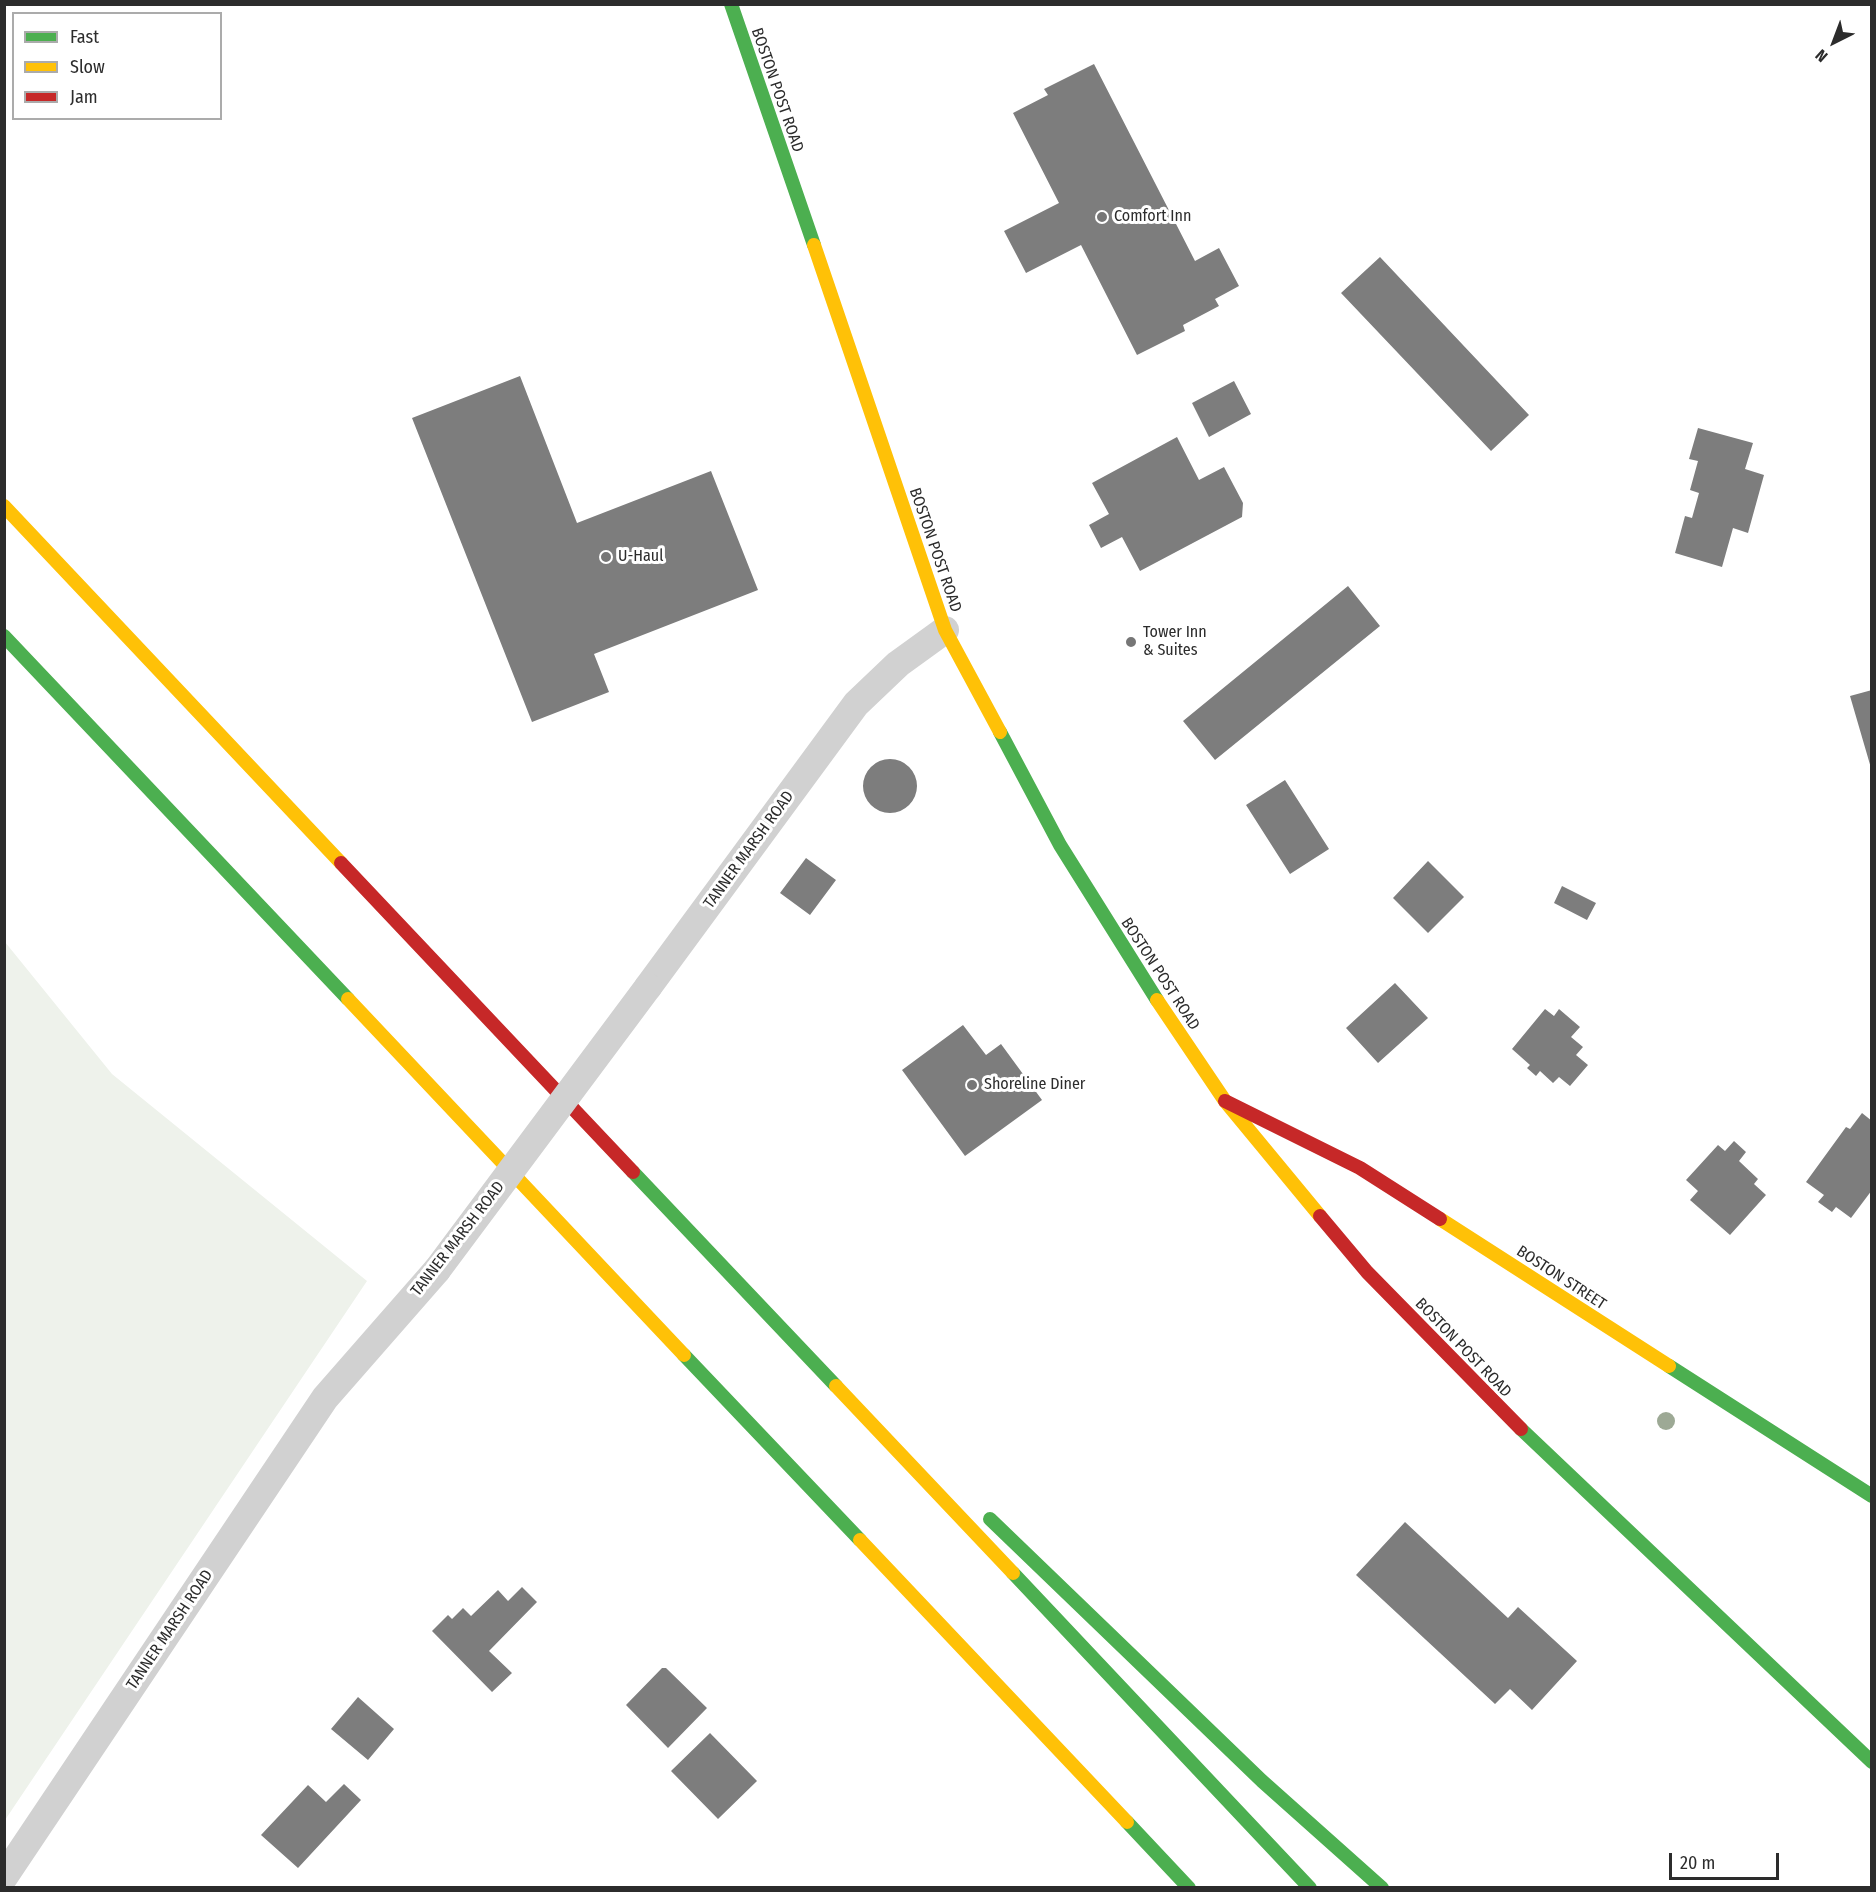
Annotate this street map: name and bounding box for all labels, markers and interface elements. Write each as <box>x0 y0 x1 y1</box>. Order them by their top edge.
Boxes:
legend <box>12 12 222 120</box>
north arrow <box>1804 12 1864 72</box>
street label: BOSTON POST ROAD <box>747 25 807 155</box>
text: Fast <box>70 26 99 48</box>
text: N <box>1812 45 1832 66</box>
text: Slow <box>70 56 105 78</box>
text: Jam <box>70 86 98 108</box>
place label: Comfort Inn <box>1114 207 1191 227</box>
marker: Comfort Inn <box>1095 210 1109 224</box>
street label: BOSTON POST ROAD <box>905 485 965 615</box>
place label: U-Haul <box>618 547 663 567</box>
marker: U-Haul <box>599 550 613 564</box>
place label: Tower Inn & Suites <box>1143 623 1207 661</box>
marker: Tower Inn & Suites <box>1124 635 1138 649</box>
street label: TANNER MARSH ROAD <box>700 788 798 912</box>
street label: BOSTON POST ROAD <box>1117 914 1203 1034</box>
place label: Shoreline Diner <box>984 1075 1085 1095</box>
marker: Shoreline Diner <box>965 1078 979 1092</box>
street label: TANNER MARSH ROAD <box>407 1178 509 1300</box>
street label: BOSTON STREET <box>1513 1242 1609 1314</box>
street label: BOSTON POST ROAD <box>1411 1295 1515 1401</box>
street label: TANNER MARSH ROAD <box>123 1566 217 1694</box>
scale bar <box>1672 1841 1782 1879</box>
text: 20 m <box>1680 1852 1715 1874</box>

